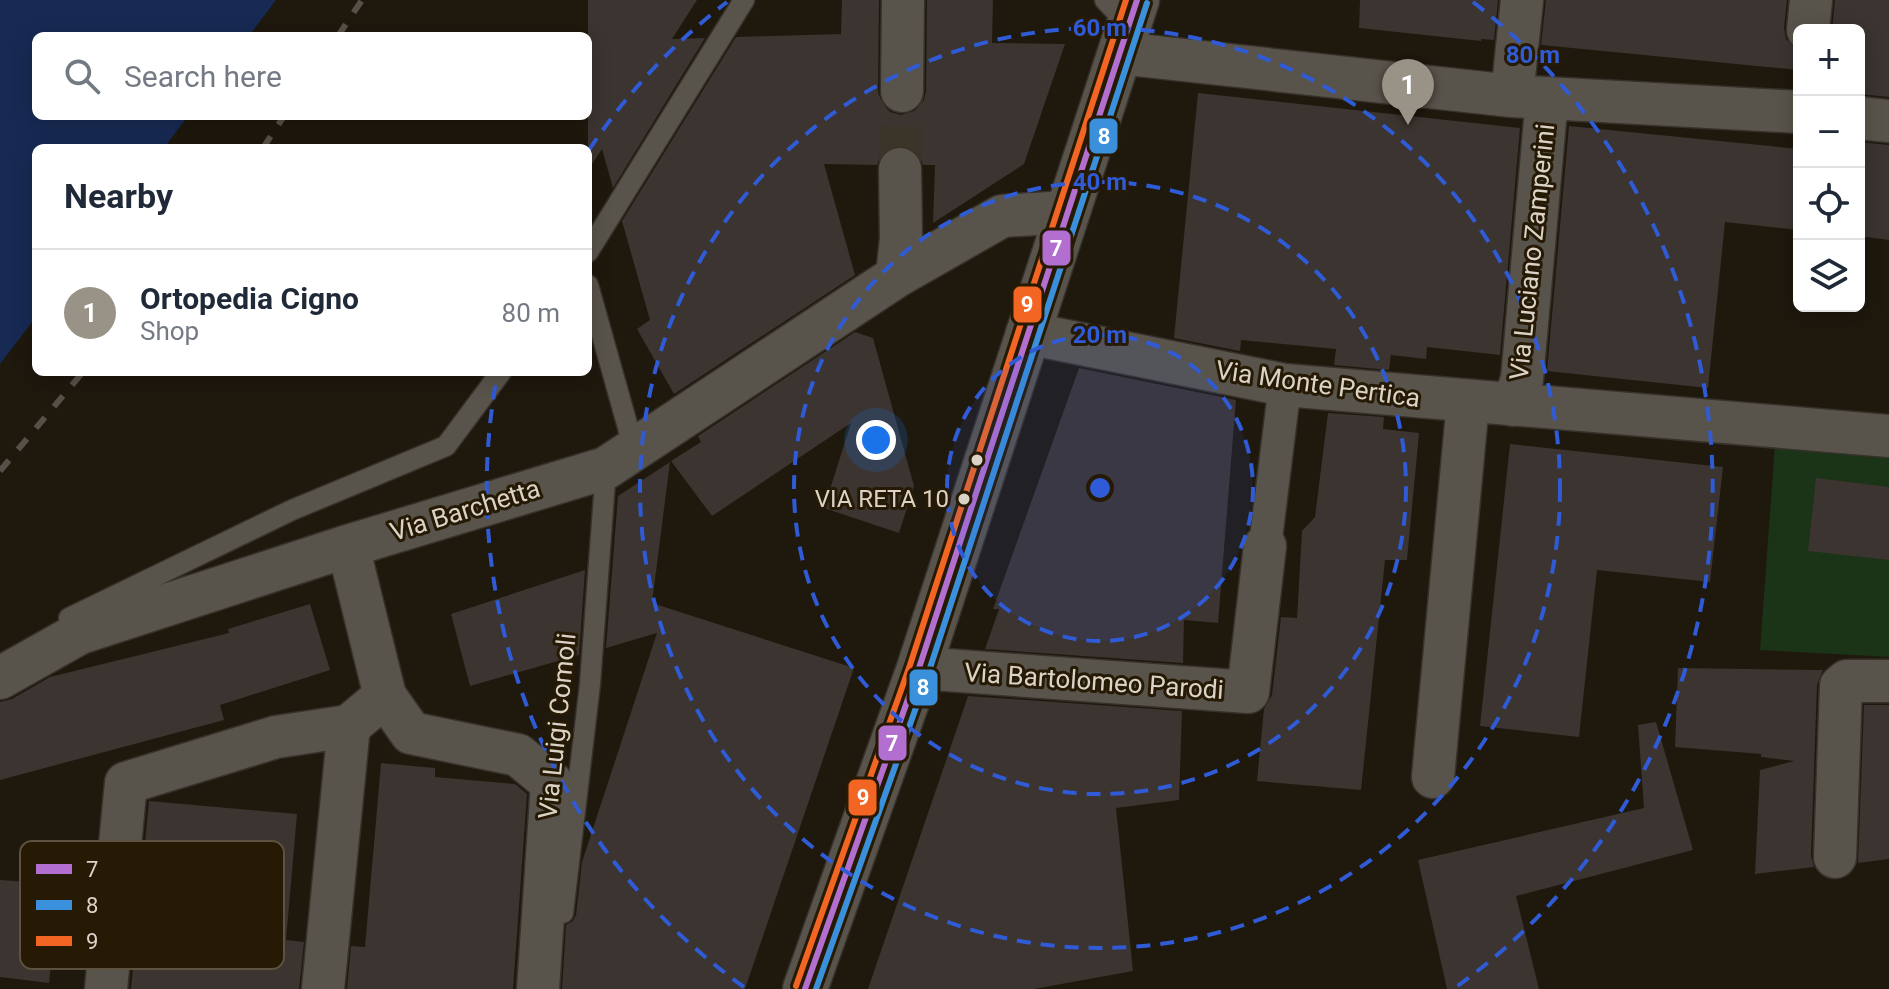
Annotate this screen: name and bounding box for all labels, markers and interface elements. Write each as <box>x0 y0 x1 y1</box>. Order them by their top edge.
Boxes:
text: 60 m <box>1073 14 1127 42</box>
map controls <box>1793 24 1865 312</box>
button: + <box>1793 24 1865 96</box>
search box <box>32 32 592 120</box>
text: 80 m <box>1506 41 1560 69</box>
icon: search <box>60 54 104 98</box>
text: Search here <box>124 59 282 94</box>
pin: 1 <box>1382 59 1434 125</box>
button: − <box>1793 96 1865 168</box>
line badge: 8 <box>1088 117 1119 155</box>
street label: Via Luciano Zamperini <box>1504 122 1560 382</box>
text: 8 <box>1098 124 1110 149</box>
text: 40 m <box>1073 168 1127 196</box>
button: locate <box>1793 168 1865 240</box>
text: Nearby <box>64 176 173 216</box>
line badge: 7 <box>1041 229 1072 267</box>
text: 7 <box>1050 236 1062 261</box>
button: layers <box>1793 240 1865 312</box>
text: Ortopedia Cigno <box>140 281 359 316</box>
line badge: 9 <box>1012 285 1043 324</box>
text: 9 <box>1021 292 1033 317</box>
text: 1 <box>83 298 97 328</box>
text: 80 m <box>502 298 560 328</box>
text: Shop <box>140 316 199 346</box>
text: 20 m <box>1073 321 1127 349</box>
street label: Via Monte Pertica <box>1214 355 1422 413</box>
your location <box>856 420 896 460</box>
unlabelled marker <box>969 452 985 468</box>
street label: Via Barchetta <box>386 473 544 547</box>
centre of rings <box>1086 474 1114 502</box>
place label: VIA RETA 10 <box>815 485 949 513</box>
marker: VIA RETA 10 <box>956 491 972 507</box>
street label: Via Luigi Comoli <box>532 631 582 821</box>
street label: Via Bartolomeo Parodi <box>963 657 1225 705</box>
line badge: 8 <box>908 668 939 707</box>
text: 8 <box>917 675 929 700</box>
line badge: 7 <box>877 724 908 762</box>
text: 7 <box>886 731 898 756</box>
line badge: 9 <box>847 778 878 817</box>
text: 9 <box>857 785 869 810</box>
legend <box>20 841 284 969</box>
text: 7 <box>86 857 98 882</box>
text: 8 <box>86 893 98 918</box>
text: 9 <box>86 929 98 954</box>

